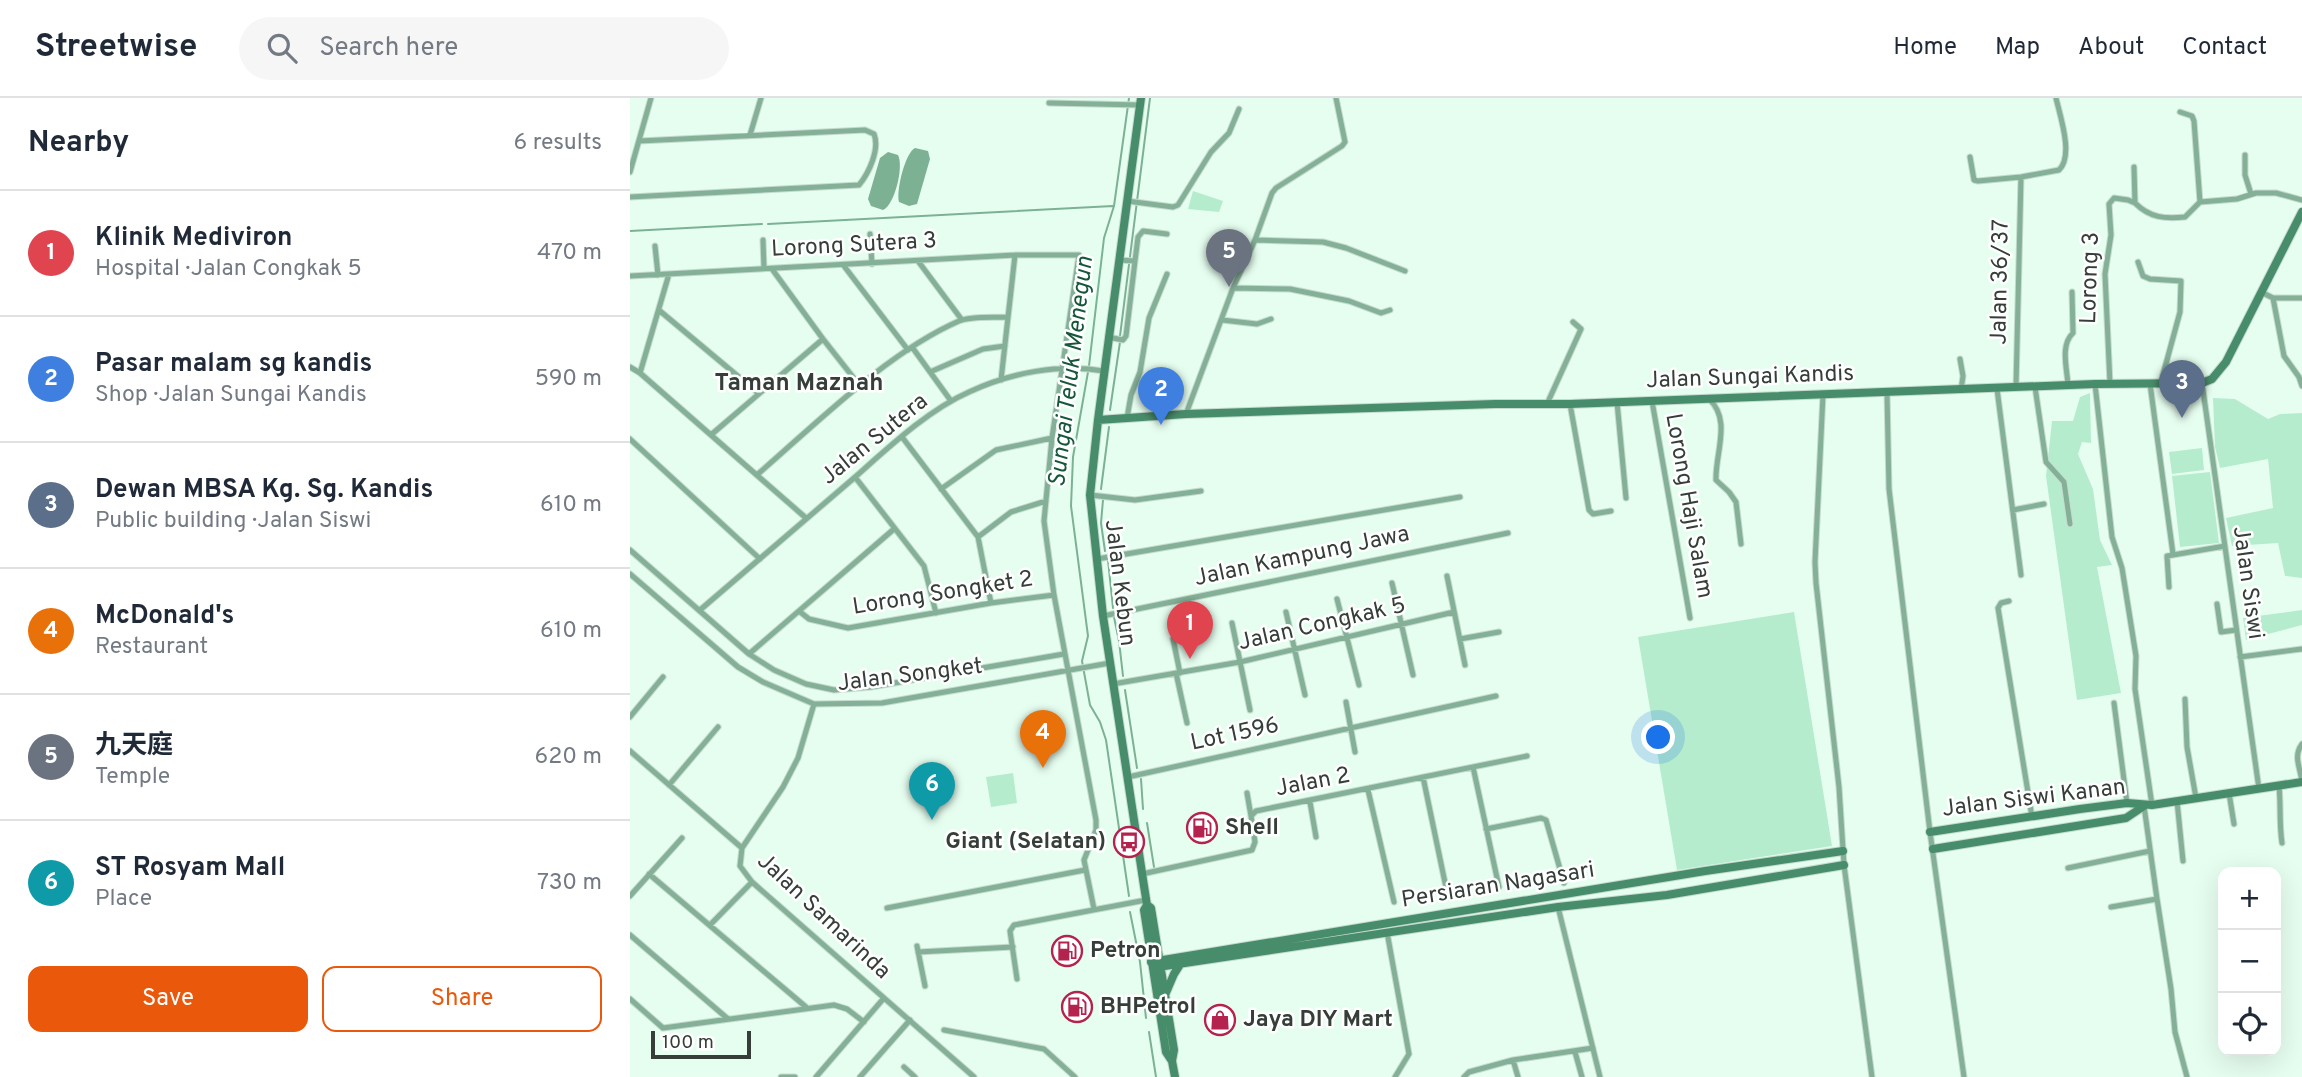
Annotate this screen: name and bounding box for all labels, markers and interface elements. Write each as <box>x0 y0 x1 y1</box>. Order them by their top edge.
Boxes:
search box <box>239 17 729 80</box>
text: Streetwise <box>35 27 197 69</box>
icon: search <box>263 29 301 67</box>
text: Search here <box>319 32 458 65</box>
text: Home <box>1893 33 1957 63</box>
text: Map <box>1995 33 2040 63</box>
text: About <box>2078 33 2144 63</box>
text: Contact <box>2182 33 2267 63</box>
text: Nearby <box>28 125 129 162</box>
text: 6 results <box>514 129 602 158</box>
street label: Jalan 36/37 <box>1985 219 2017 345</box>
text: Klinik Mediviron <box>95 222 292 255</box>
street label: Lorong Sutera 3 <box>770 227 938 265</box>
pin: 5 <box>1206 229 1252 287</box>
street label: Lorong 3 <box>2075 231 2107 325</box>
text: 1 <box>46 239 56 268</box>
text: 470 m <box>537 239 602 268</box>
text: Hospital · Jalan Congkak 5 <box>95 255 362 284</box>
water label: Sungai Teluk Menegun <box>1043 255 1101 489</box>
text: Pasar malam sg kandis <box>95 348 372 381</box>
street label: Jalan Sungai Kandis <box>1645 360 1855 396</box>
pin: 3 <box>2159 360 2205 418</box>
text: 2 <box>44 365 58 394</box>
text: 590 m <box>535 365 602 394</box>
pin: 2 <box>1138 367 1184 425</box>
district label: Taman Maznah <box>715 369 883 399</box>
text: Shop · Jalan Sungai Kandis <box>95 381 367 410</box>
street label: Jalan Sutera <box>815 388 935 492</box>
street label: Lorong Haji Salam <box>1657 411 1719 601</box>
text: Dewan MBSA Kg. Sg. Kandis <box>95 474 433 507</box>
text: 3 <box>44 491 58 520</box>
text: 610 m <box>540 491 602 520</box>
text: Public building · Jalan Siswi <box>95 507 371 536</box>
street label: Jalan Kebun <box>1097 518 1141 648</box>
street label: Jalan Kampung Jawa <box>1192 520 1412 594</box>
street label: Jalan Siswi <box>2225 525 2269 641</box>
street label: Lorong Songket 2 <box>851 565 1035 623</box>
street label: Jalan Congkak 5 <box>1235 592 1409 658</box>
text: McDonald's <box>95 600 234 633</box>
pin: 1 <box>1167 601 1213 659</box>
text: 4 <box>44 617 58 646</box>
text: 610 m <box>540 617 602 646</box>
text: Restaurant <box>95 633 208 662</box>
street label: Jalan Songket <box>836 653 984 699</box>
pin: 4 <box>1020 710 1066 768</box>
street label: Lot 1596 <box>1188 711 1282 759</box>
your location <box>1641 720 1675 754</box>
text: 九天庭 <box>95 730 173 763</box>
text: 5 <box>44 743 58 772</box>
text: 620 m <box>535 743 602 772</box>
pin: 6 <box>909 762 955 820</box>
street label: Jalan 2 <box>1273 762 1353 804</box>
text: Temple <box>95 763 170 792</box>
street label: Jalan Siswi Kanan <box>1940 773 2128 825</box>
fuel station icon: Shell <box>1185 811 1219 845</box>
place label: Shell <box>1225 814 1279 843</box>
bus stop icon: Giant (Selatan) <box>1112 825 1146 859</box>
place label: Giant (Selatan) <box>945 828 1106 857</box>
street label: Jalan Samarinda <box>750 848 896 986</box>
text: ST Rosyam Mall <box>95 852 285 885</box>
street label: Persiaran Nagasari <box>1399 856 1597 916</box>
map controls <box>2218 867 2281 1056</box>
button: + <box>2218 867 2281 930</box>
text: 6 <box>44 869 58 898</box>
text: 730 m <box>537 869 602 898</box>
text: Place <box>95 885 152 914</box>
button: − <box>2218 930 2281 993</box>
fuel station icon: Petron <box>1050 934 1084 968</box>
place label: Petron <box>1090 937 1161 966</box>
button: Save <box>28 966 308 1032</box>
button: Share <box>322 966 602 1032</box>
fuel station icon: BHPetrol <box>1060 990 1094 1024</box>
place label: BHPetrol <box>1100 993 1196 1022</box>
button: locate <box>2218 993 2281 1056</box>
shop icon: Jaya DIY Mart <box>1203 1003 1237 1037</box>
place label: Jaya DIY Mart <box>1243 1006 1393 1035</box>
scale bar <box>651 1028 751 1060</box>
text: 100 m <box>662 1031 714 1055</box>

